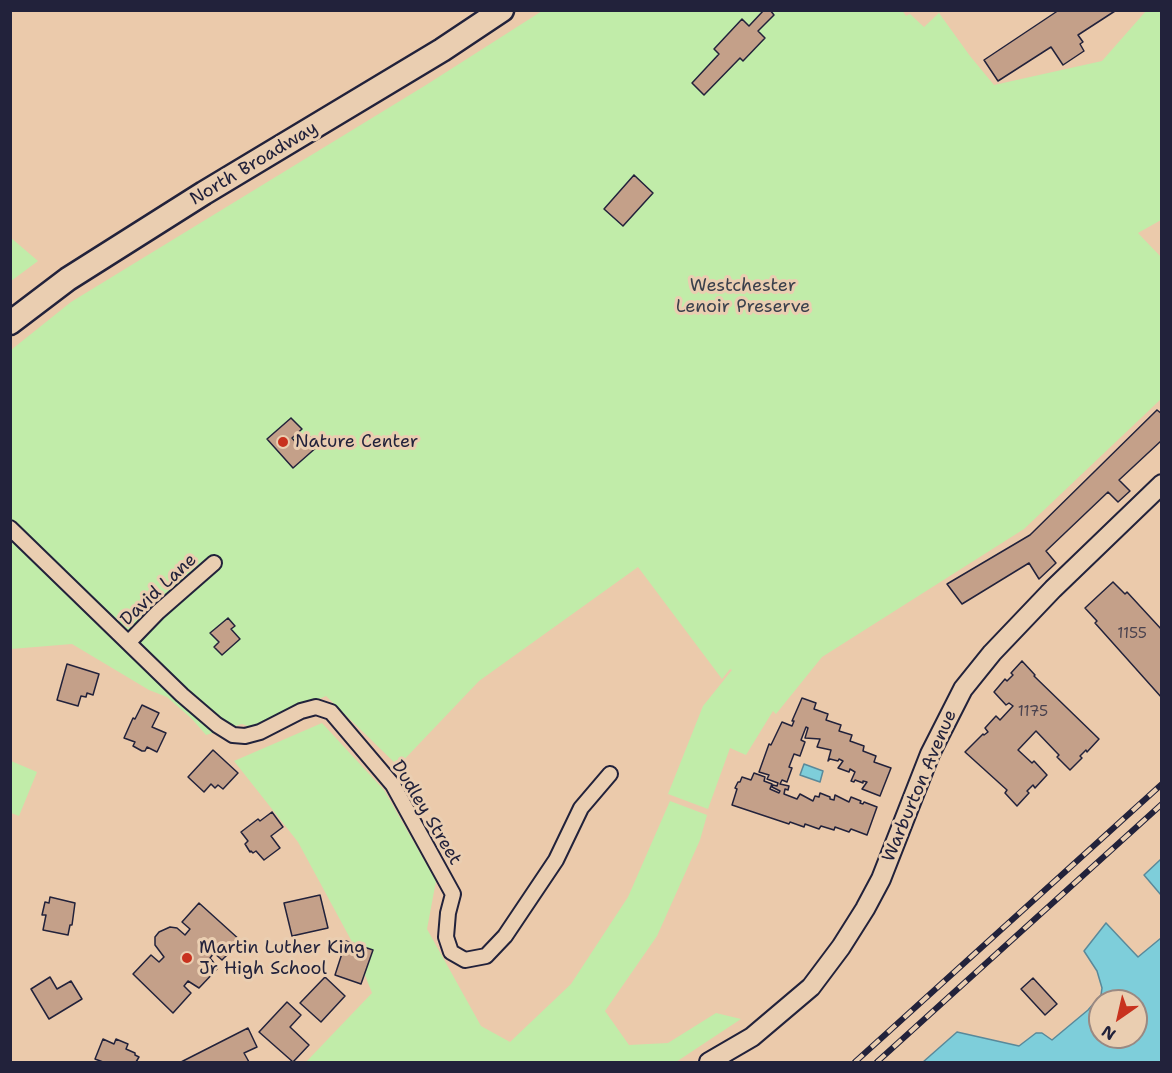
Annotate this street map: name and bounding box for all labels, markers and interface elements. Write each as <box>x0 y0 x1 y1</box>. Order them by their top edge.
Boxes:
street label: North Broadway <box>186 117 322 211</box>
park label: Westchester Lenoir Preserve <box>676 275 810 318</box>
place label: Nature Center <box>295 431 418 453</box>
marker: Nature Center <box>276 435 290 449</box>
street label: David Lane <box>117 549 201 631</box>
house number: 1155 <box>1117 625 1147 643</box>
house number: 1175 <box>1018 703 1048 721</box>
street label: Warburton Avenue <box>878 707 962 865</box>
street label: Dudley Street <box>386 757 466 869</box>
place label: Martin Luther King Jr High School <box>199 937 365 980</box>
marker: Martin Luther King Jr High School <box>180 951 194 965</box>
north arrow <box>1088 989 1148 1049</box>
text: N <box>1098 1020 1120 1045</box>

